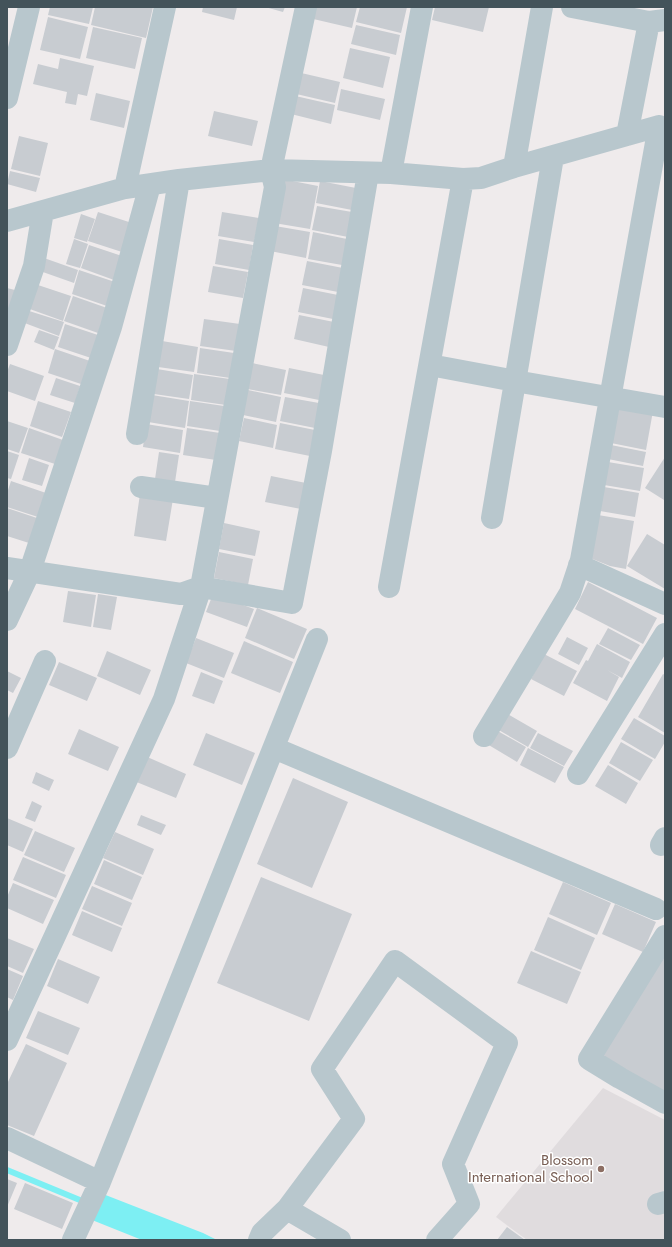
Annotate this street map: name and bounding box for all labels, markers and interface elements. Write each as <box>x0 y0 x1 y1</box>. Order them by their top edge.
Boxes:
place label: Blossom International School <box>468 1149 593 1188</box>
marker: Blossom International School <box>596 1164 606 1174</box>

